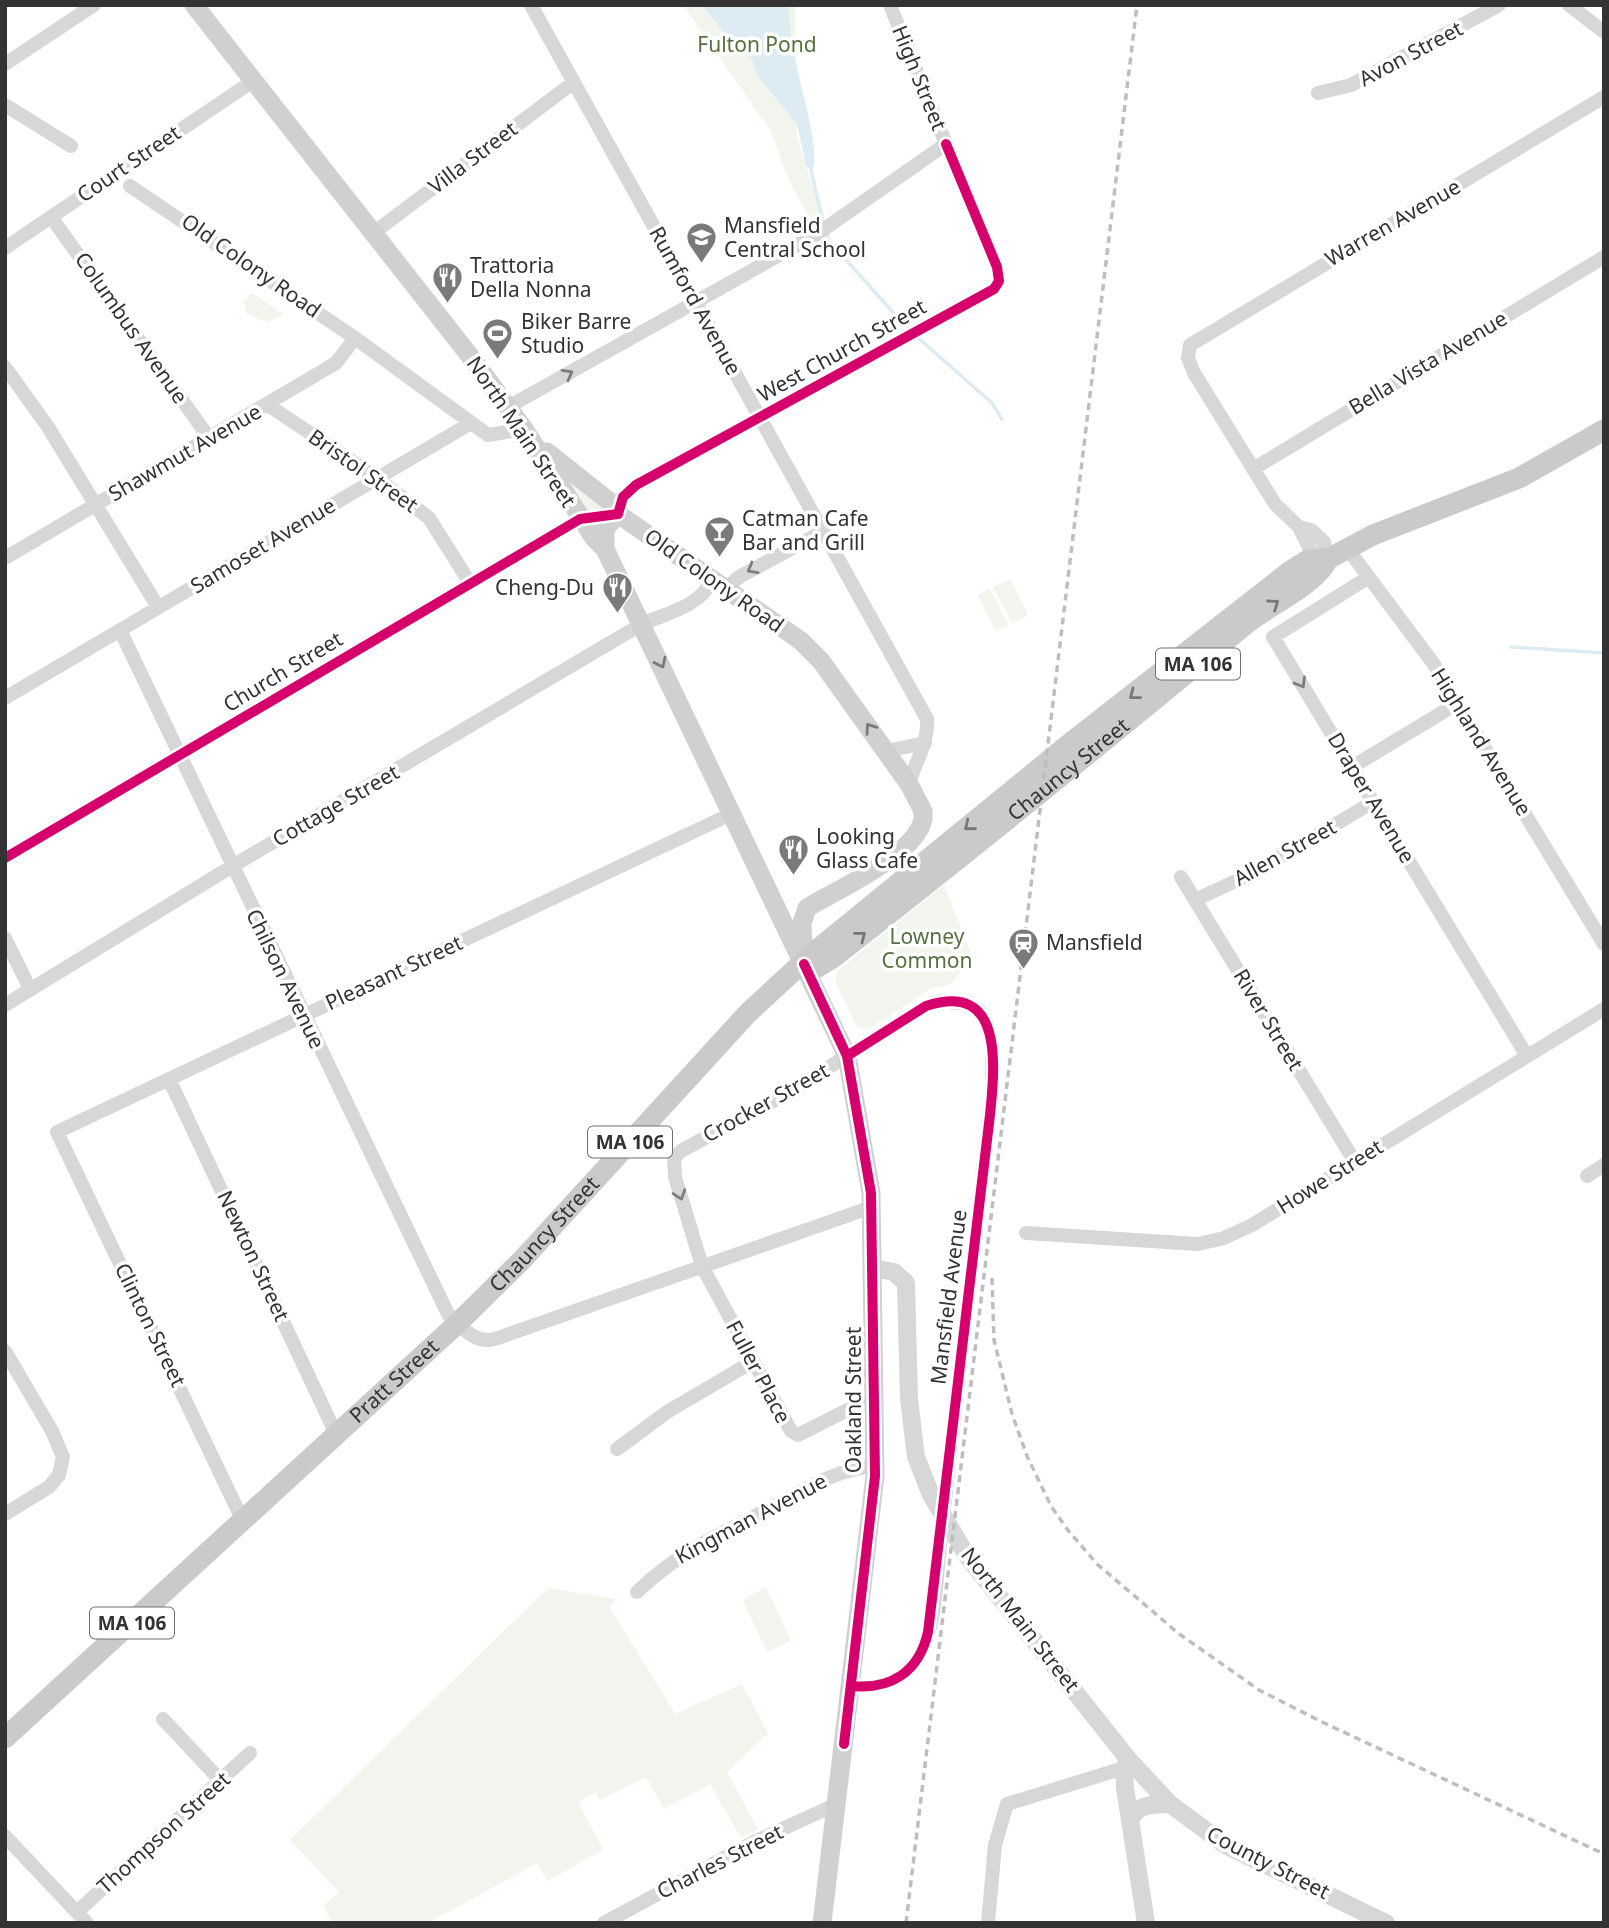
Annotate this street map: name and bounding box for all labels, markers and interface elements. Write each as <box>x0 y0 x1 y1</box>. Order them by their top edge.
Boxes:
street label: Avon Street <box>1354 14 1468 92</box>
street label: High Street <box>886 21 954 135</box>
park label: Fulton Pond <box>697 30 817 58</box>
street label: Villa Street <box>422 114 523 200</box>
street label: Court Street <box>71 118 186 208</box>
street label: Warren Avenue <box>1320 172 1465 272</box>
street label: Old Colony Road <box>176 207 327 324</box>
place label: Mansfield Central School <box>724 211 866 263</box>
street label: Rumford Avenue <box>643 221 748 380</box>
school or university icon: Mansfield Central School <box>684 221 718 265</box>
street label: Columbus Avenue <box>69 246 195 409</box>
place label: Trattoria Della Nonna <box>470 251 592 303</box>
restaurant icon: Trattoria Della Nonna <box>430 261 464 305</box>
street label: West Church Street <box>752 292 931 408</box>
street label: Bella Vista Avenue <box>1343 304 1512 421</box>
place label: Biker Barre Studio <box>521 307 631 359</box>
sports icon: Biker Barre Studio <box>481 317 515 361</box>
street label: North Main Street <box>461 350 583 513</box>
one-way arrow <box>561 368 573 382</box>
street label: Shawmut Avenue <box>103 397 266 507</box>
street label: Bristol Street <box>303 422 424 518</box>
street label: Samoset Avenue <box>185 491 340 599</box>
place label: Catman Cafe Bar and Grill <box>742 504 869 556</box>
bar icon: Catman Cafe Bar and Grill <box>702 514 736 558</box>
street label: Old Colony Road <box>639 522 790 639</box>
one-way arrow <box>747 561 760 574</box>
restaurant icon: Cheng-Du <box>600 571 634 615</box>
place label: Cheng-Du <box>495 573 594 601</box>
one-way arrow <box>1266 600 1279 612</box>
street label: Church Street <box>218 624 348 718</box>
road number: MA 106 <box>1156 649 1240 680</box>
one-way arrow <box>653 656 667 668</box>
street label: Highland Avenue <box>1425 662 1539 821</box>
one-way arrow <box>1293 675 1306 688</box>
one-way arrow <box>1129 686 1142 699</box>
street label: Chauncy Street <box>1001 711 1135 827</box>
one-way arrow <box>866 723 878 736</box>
street label: Draper Avenue <box>1322 727 1422 868</box>
street label: Cottage Street <box>267 757 404 853</box>
street label: Allen Street <box>1228 812 1341 892</box>
one-way arrow <box>964 818 977 830</box>
place label: Looking Glass Cafe <box>816 822 918 874</box>
restaurant icon: Looking Glass Cafe <box>776 832 810 876</box>
street label: Chilson Avenue <box>240 904 332 1053</box>
park label: Lowney Common <box>882 922 972 974</box>
station icon: Mansfield <box>1006 926 1040 970</box>
street label: Pleasant Street <box>320 928 467 1016</box>
place label: Mansfield <box>1046 928 1143 956</box>
one-way arrow <box>853 931 866 944</box>
street label: River Street <box>1228 964 1310 1076</box>
street label: Crocker Street <box>697 1056 834 1148</box>
road number: MA 106 <box>588 1126 672 1158</box>
street label: Howe Street <box>1271 1132 1388 1220</box>
street label: Chauncy Street <box>482 1170 605 1298</box>
street label: Newton Street <box>211 1186 297 1326</box>
one-way arrow <box>672 1188 686 1200</box>
street label: Mansfield Avenue <box>923 1208 973 1386</box>
street label: Clinton Street <box>109 1258 193 1391</box>
street label: Fuller Place <box>720 1315 798 1428</box>
street label: Oakland Street <box>839 1326 867 1473</box>
street label: Pratt Street <box>343 1332 445 1429</box>
street label: Kingman Avenue <box>670 1466 831 1570</box>
street label: North Main Street <box>955 1541 1086 1698</box>
road number: MA 106 <box>90 1608 174 1638</box>
street label: Thompson Street <box>91 1765 236 1899</box>
street label: Charles Street <box>652 1817 788 1905</box>
street label: County Street <box>1202 1819 1335 1905</box>

